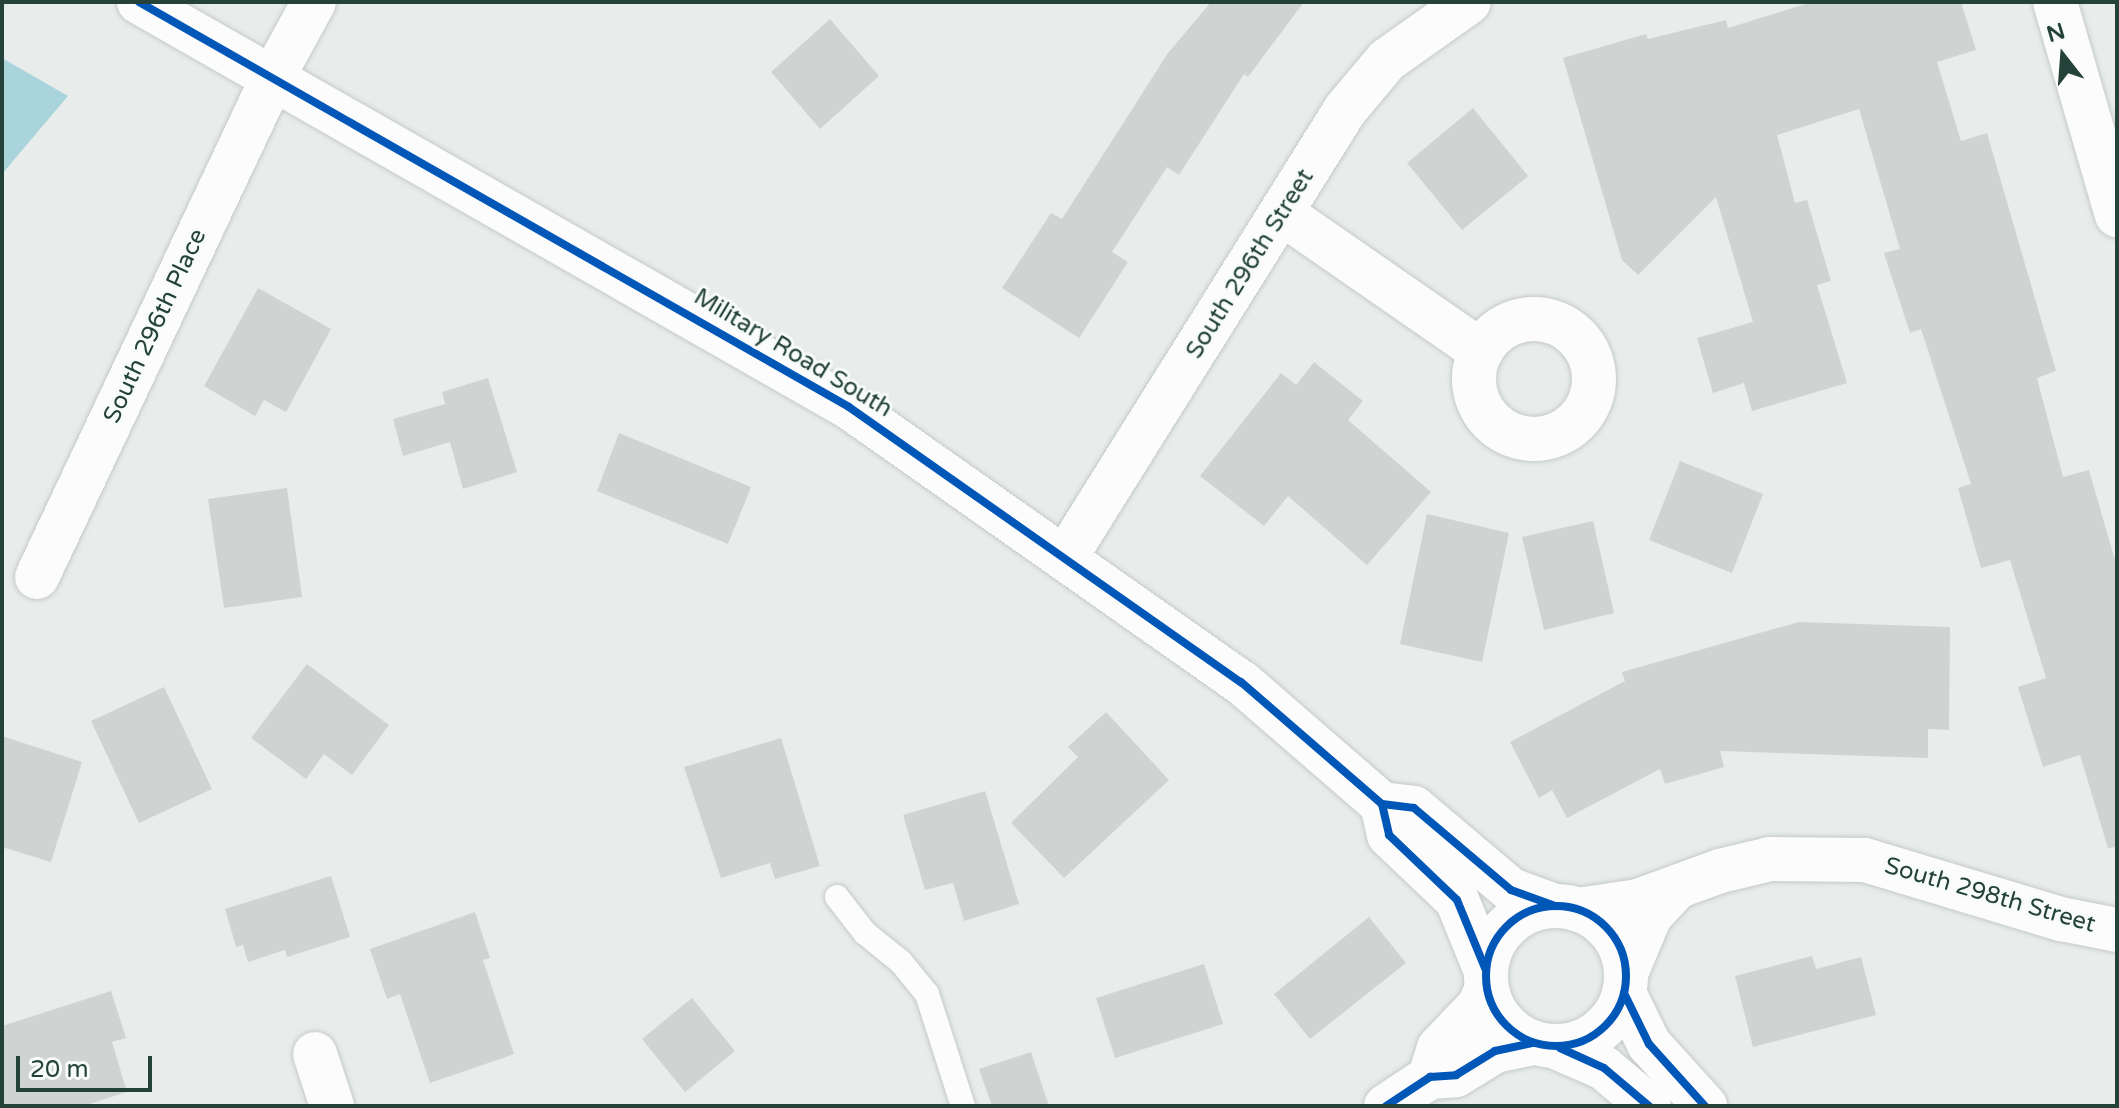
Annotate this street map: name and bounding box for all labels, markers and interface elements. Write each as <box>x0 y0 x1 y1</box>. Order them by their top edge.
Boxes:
north arrow <box>2023 16 2103 96</box>
text: N <box>2044 18 2068 48</box>
street label: South 296th Street <box>1180 164 1320 364</box>
street label: South 296th Place <box>97 224 213 428</box>
street label: Military Road South <box>689 282 897 424</box>
street label: South 298th Street <box>1881 851 2099 939</box>
scale bar <box>20 1040 156 1090</box>
text: 20 m <box>30 1055 88 1084</box>

